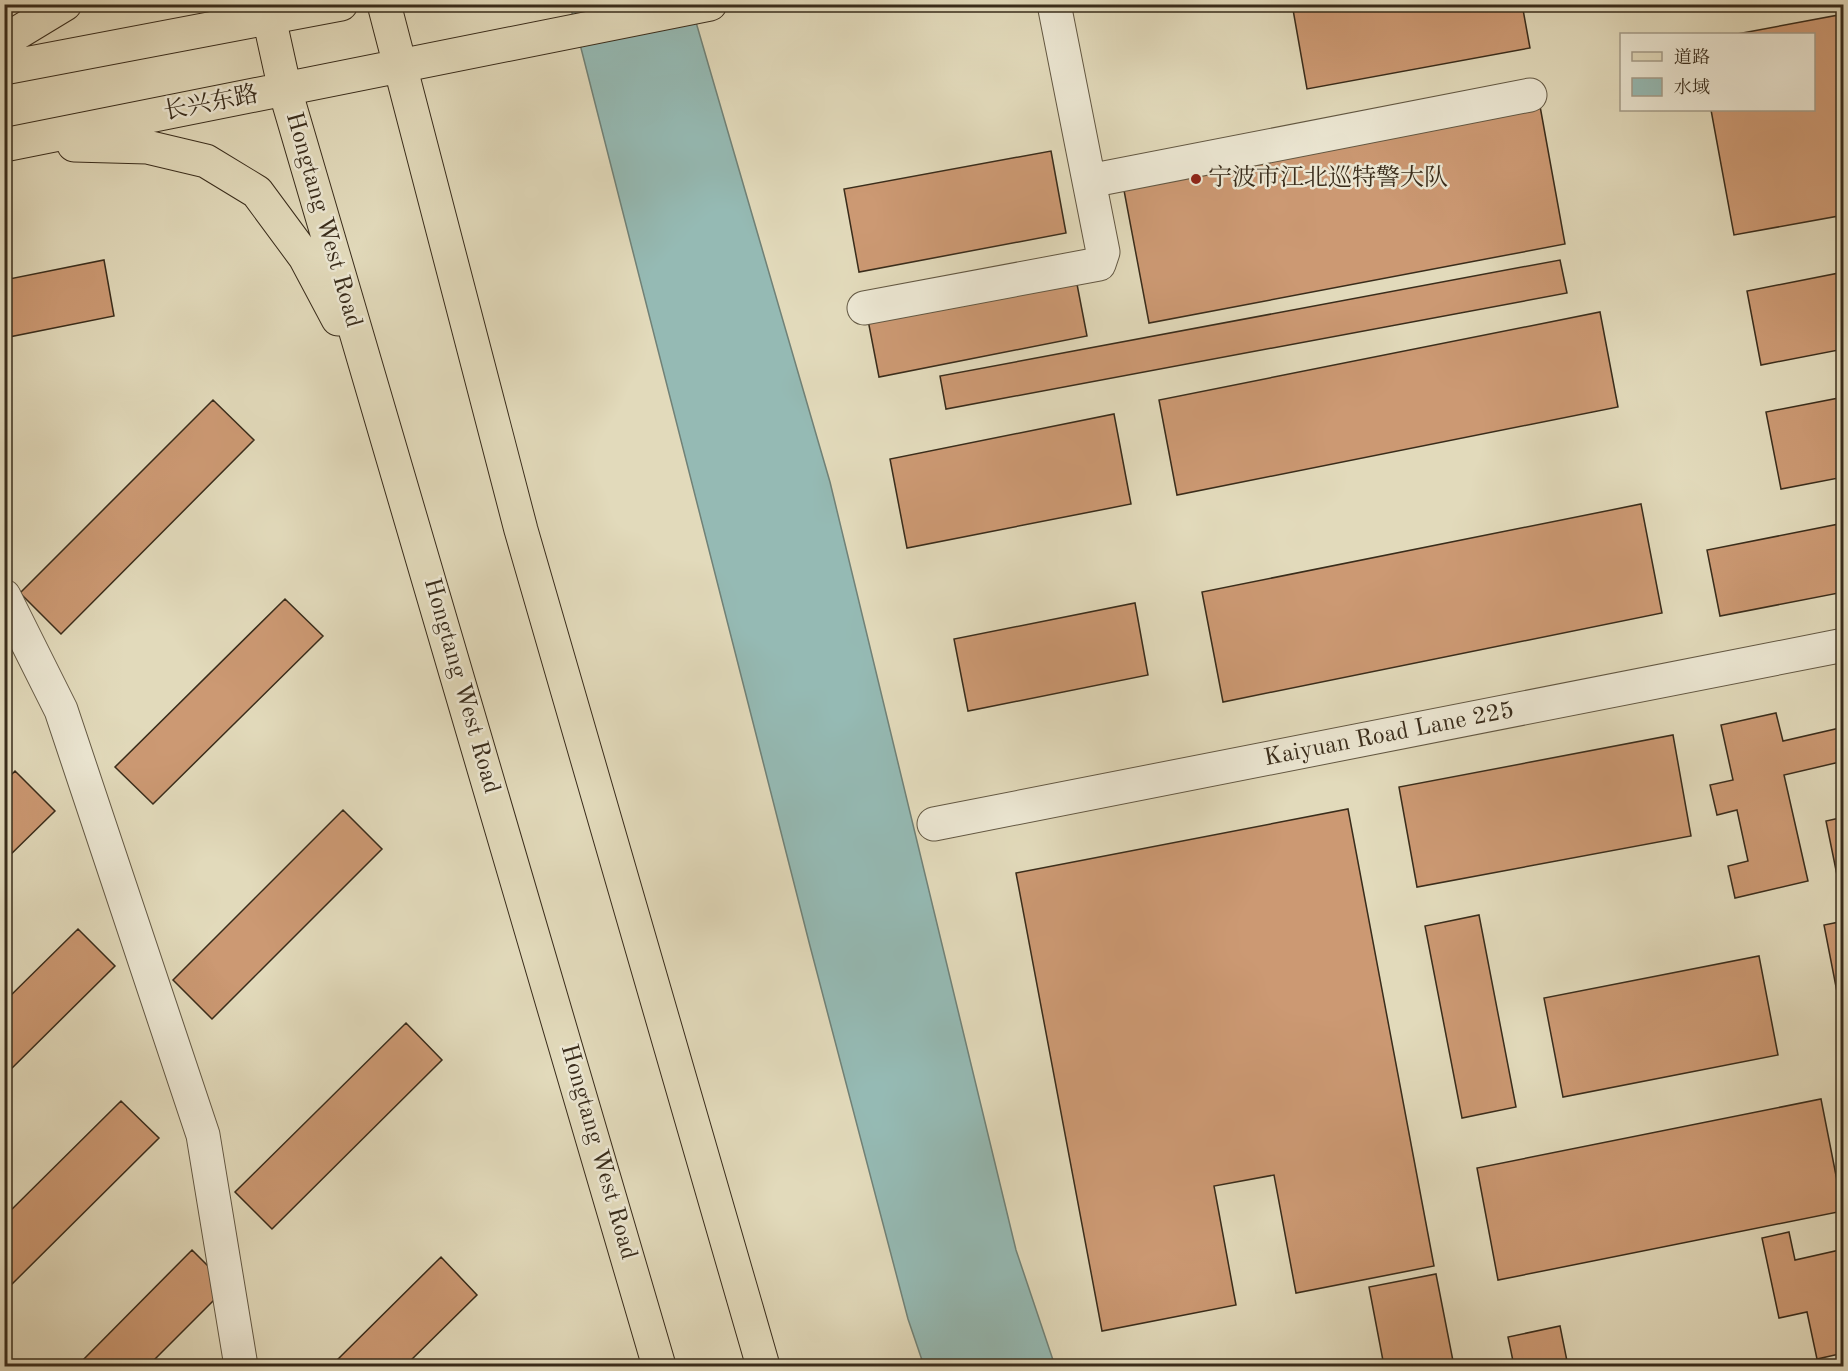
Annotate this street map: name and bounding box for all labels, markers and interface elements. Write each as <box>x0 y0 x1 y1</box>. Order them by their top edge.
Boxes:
legend <box>1620 33 1815 111</box>
text: 道路 <box>1674 47 1710 67</box>
text: 水域 <box>1674 77 1710 97</box>
street label: 长兴东路 <box>161 80 260 125</box>
street label: Hongtang West Road <box>281 110 365 330</box>
place label: 宁波市江北巡特警大队 <box>1208 164 1448 191</box>
marker: 宁波市江北巡特警大队 <box>1189 172 1203 186</box>
street label: Hongtang West Road <box>419 576 503 796</box>
street label: Kaiyuan Road Lane 225 <box>1262 699 1516 771</box>
street label: Hongtang West Road <box>556 1042 640 1262</box>

